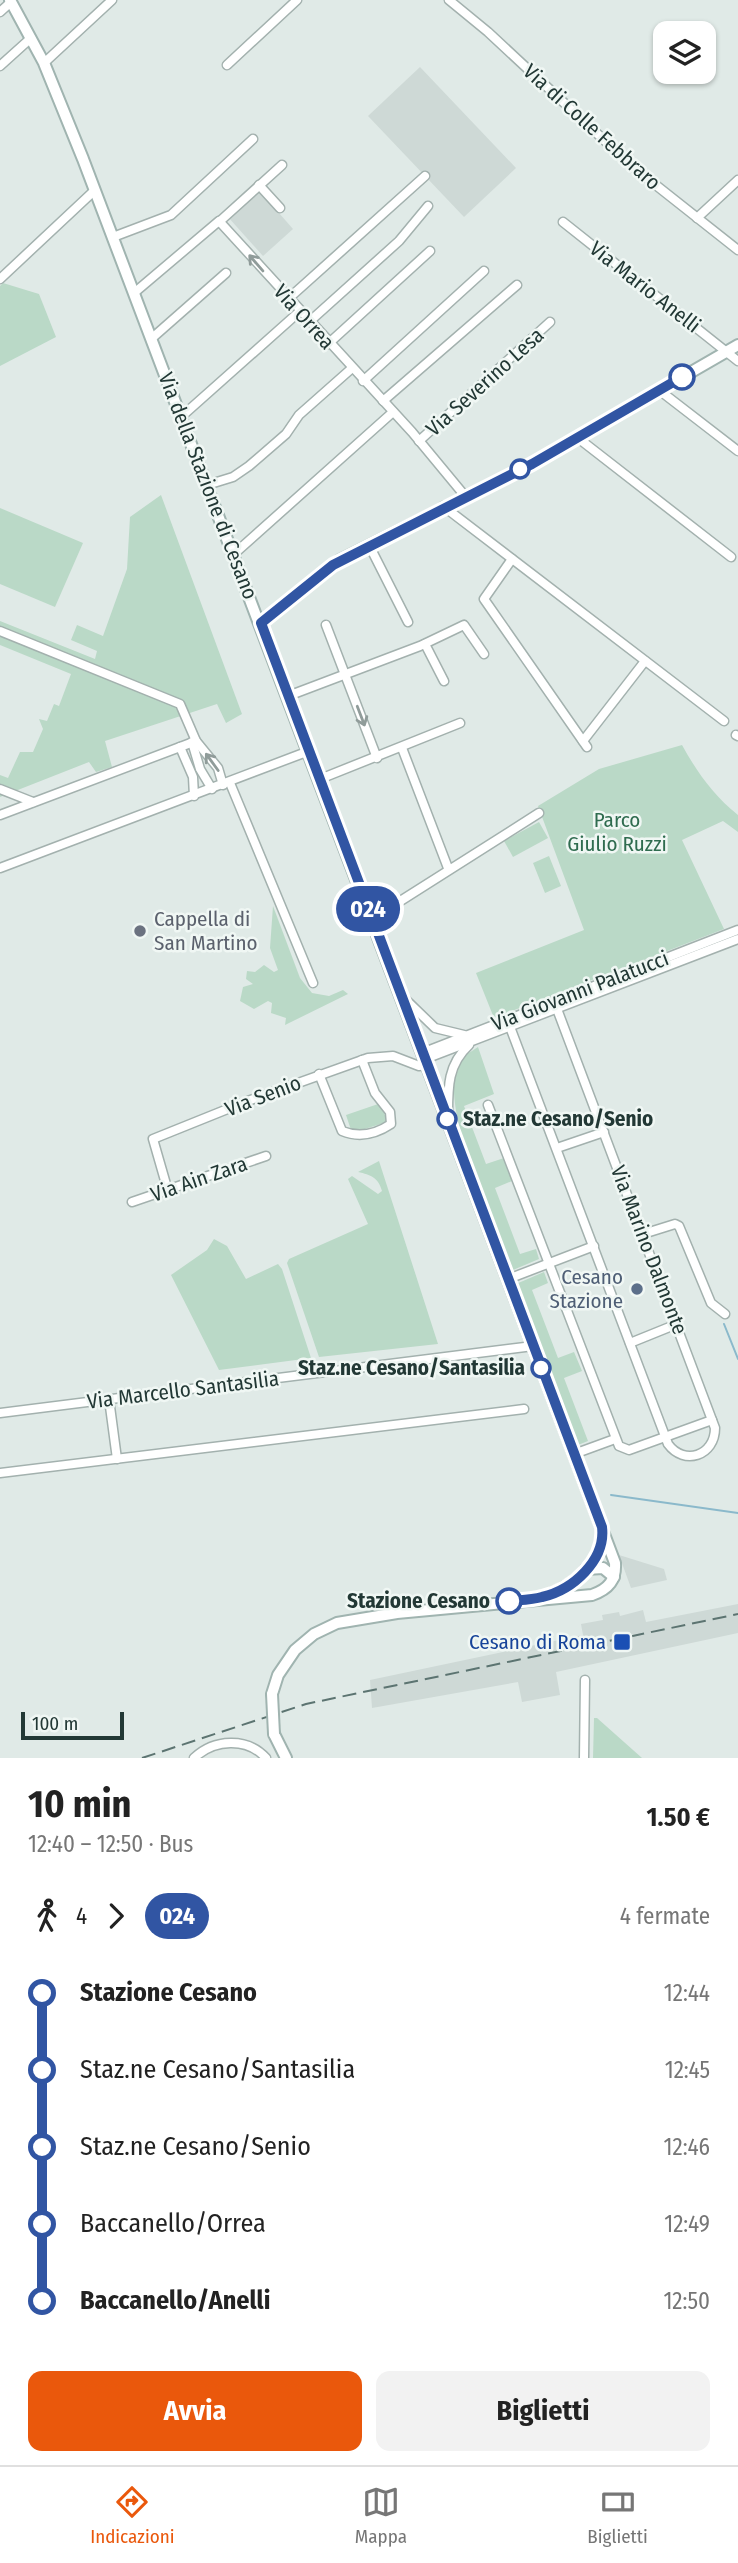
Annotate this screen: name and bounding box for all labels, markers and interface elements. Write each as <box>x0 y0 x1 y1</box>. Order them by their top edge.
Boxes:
map controls <box>653 21 716 84</box>
button: layers <box>653 21 716 84</box>
street label: Via di Colle Febbraro <box>518 58 666 196</box>
street label: Via Mario Anelli <box>584 236 706 338</box>
one-way arrow <box>248 254 264 272</box>
street label: Via Orrea <box>268 279 340 355</box>
street label: Via Severino Lesa <box>421 322 549 442</box>
unlabelled marker <box>669 364 695 390</box>
street label: Via della Stazione di Cesano <box>153 369 263 603</box>
unlabelled marker <box>510 459 530 479</box>
one-way arrow <box>356 705 368 727</box>
one-way arrow <box>205 753 219 772</box>
park label: Parco Giulio Ruzzi <box>567 807 667 857</box>
line badge: 024 <box>328 886 408 932</box>
text: 024 <box>350 895 386 923</box>
place label: Cappella di San Martino <box>154 906 258 956</box>
marker: Cappella di San Martino <box>132 923 148 939</box>
street label: Via Giovanni Palatucci <box>488 945 672 1037</box>
street label: Via Senio <box>221 1070 305 1122</box>
place label: Staz.ne Cesano/Senio <box>463 1106 653 1132</box>
marker: Staz.ne Cesano/Senio <box>437 1109 457 1129</box>
street label: Via Ain Zara <box>147 1150 251 1208</box>
street label: Via Marino Dalmonte <box>605 1162 693 1338</box>
place label: Cesano Stazione <box>550 1264 623 1314</box>
marker: Cesano Stazione <box>629 1281 645 1297</box>
place label: Staz.ne Cesano/Santasilia <box>298 1355 525 1381</box>
marker: Staz.ne Cesano/Santasilia <box>531 1358 551 1378</box>
street label: Via Marcello Santasilia <box>86 1365 280 1415</box>
place label: Stazione Cesano <box>347 1588 490 1614</box>
marker: Stazione Cesano <box>496 1588 522 1614</box>
place label: Cesano di Roma <box>469 1629 606 1655</box>
marker: Cesano di Roma <box>612 1632 632 1652</box>
scale bar <box>21 1709 124 1741</box>
text: 100 m <box>32 1712 78 1735</box>
text: 10 min <box>28 1781 131 1827</box>
text: 1.50 € <box>646 1802 710 1833</box>
text: 12:40 – 12:50 · Bus <box>28 1830 193 1858</box>
icon: walk <box>28 1897 66 1935</box>
icon: forward <box>97 1897 135 1935</box>
text: 4 <box>76 1902 87 1930</box>
text: 024 <box>159 1902 195 1930</box>
text: 4 fermate <box>620 1902 710 1930</box>
text: Stazione Cesano <box>80 1977 257 2008</box>
text: 12:44 <box>664 1979 710 2007</box>
text: Staz.ne Cesano/Santasilia <box>80 2054 355 2085</box>
text: 12:45 <box>665 2056 710 2084</box>
text: Staz.ne Cesano/Senio <box>80 2131 311 2162</box>
text: 12:46 <box>664 2133 710 2161</box>
text: Baccanello/Orrea <box>80 2208 266 2239</box>
text: 12:49 <box>664 2210 710 2238</box>
text: Baccanello/Anelli <box>80 2285 270 2316</box>
text: 12:50 <box>663 2287 710 2315</box>
button: Avvia <box>28 2371 362 2451</box>
button: Biglietti <box>376 2371 710 2451</box>
tab: Indicazioni <box>90 2483 174 2548</box>
tab: Mappa <box>355 2483 407 2548</box>
tab: Biglietti <box>587 2483 648 2548</box>

